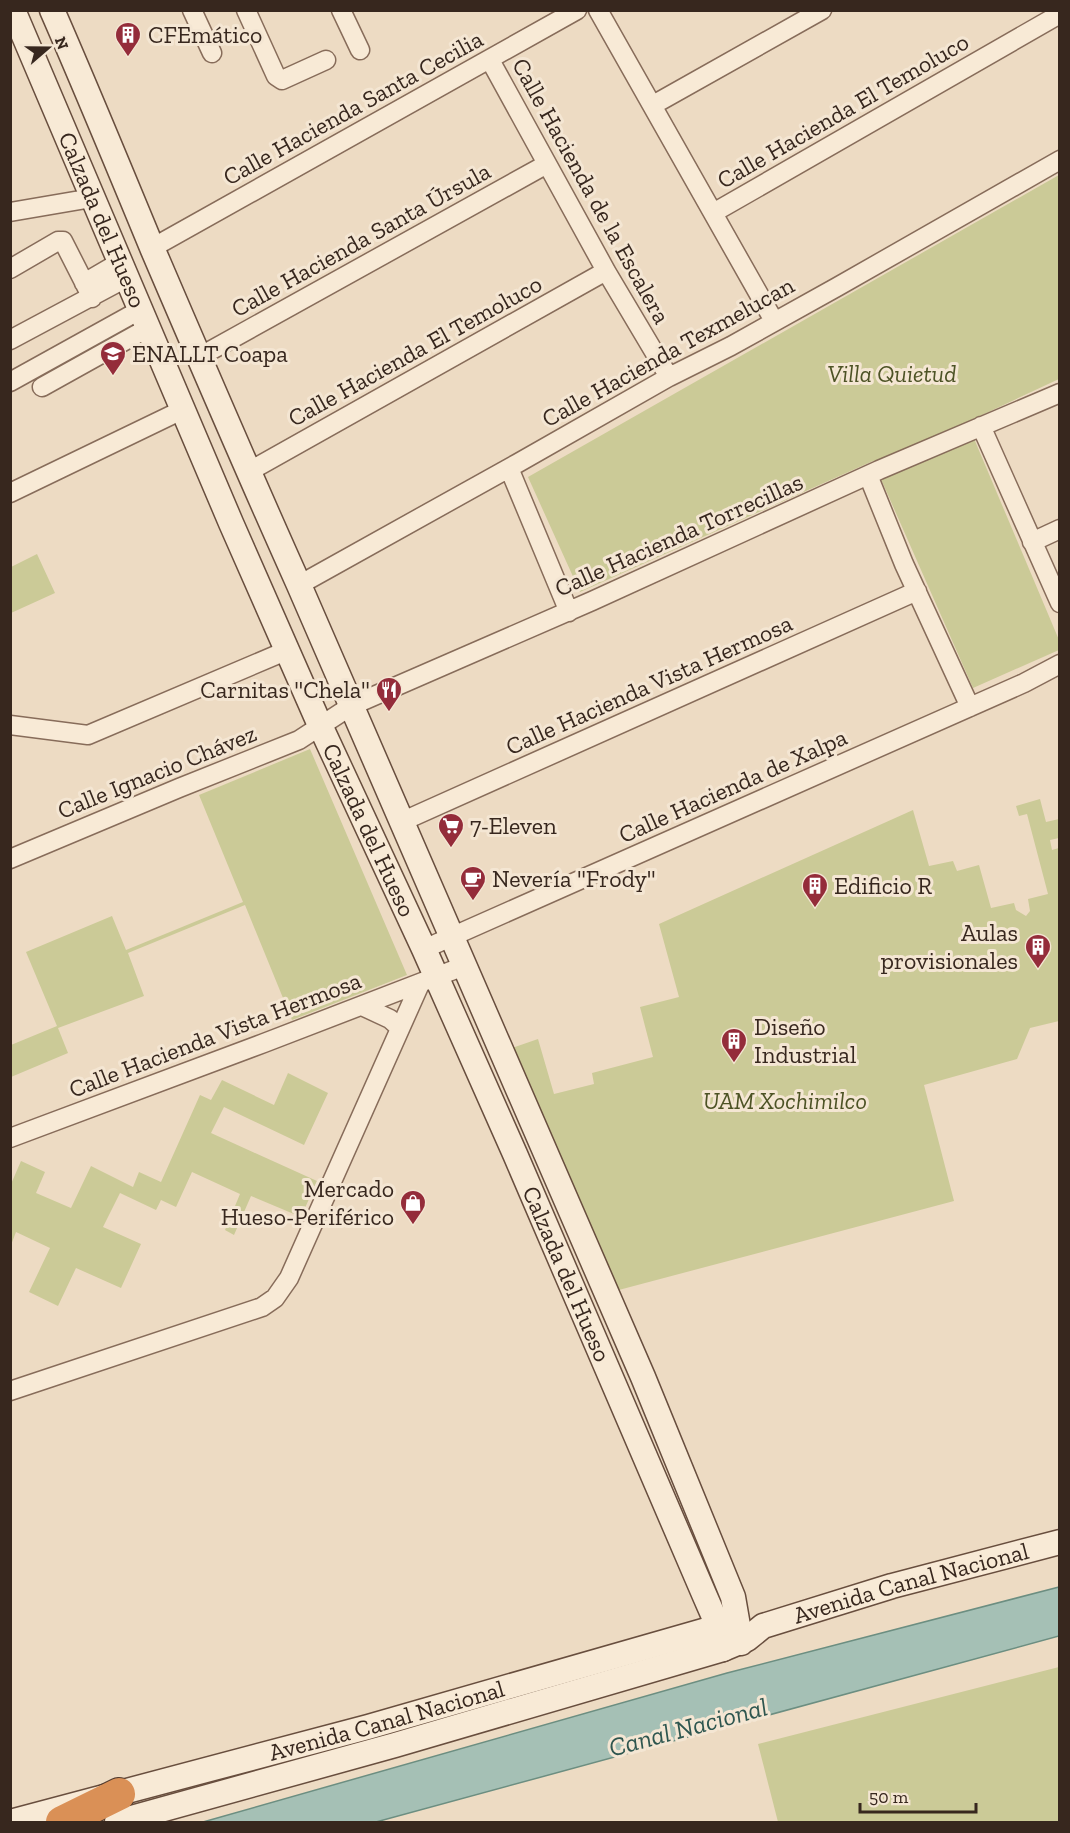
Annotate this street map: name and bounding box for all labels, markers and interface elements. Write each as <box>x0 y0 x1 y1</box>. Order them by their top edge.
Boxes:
north arrow <box>18 18 78 78</box>
building icon: CFEmático <box>113 20 143 58</box>
place label: CFEmático <box>148 20 262 49</box>
street label: Calle Hacienda Santa Cecilia <box>218 24 488 191</box>
street label: Calle Hacienda El Temoluco <box>712 27 974 195</box>
text: N <box>51 34 73 52</box>
street label: Calle Hacienda de la Escalera <box>506 53 677 329</box>
street label: Calzada del Hueso <box>53 127 153 312</box>
street label: Calle Hacienda Santa Úrsula <box>226 156 496 323</box>
street label: Calle Hacienda El Temoluco <box>283 269 547 432</box>
street label: Calle Hacienda Texmelucan <box>537 270 799 433</box>
school or university icon: ENALLT Coapa <box>98 339 128 377</box>
place label: ENALLT Coapa <box>132 339 288 368</box>
park label: Villa Quietud <box>827 359 957 388</box>
street label: Calle Hacienda Torrecillas <box>550 467 807 602</box>
street label: Calle Hacienda Vista Hermosa <box>501 608 797 761</box>
place label: Carnitas "Chela" <box>200 675 370 704</box>
restaurant icon: Carnitas "Chela" <box>374 675 404 713</box>
street label: Calle Ignacio Chávez <box>53 718 261 825</box>
street label: Calle Hacienda de Xalpa <box>614 722 852 849</box>
street label: Calzada del Hueso <box>316 739 422 921</box>
supermarket icon: 7-Eleven <box>436 811 466 849</box>
place label: 7-Eleven <box>470 811 557 840</box>
cafe icon: Nevería "Frody" <box>458 864 488 902</box>
place label: Nevería "Frody" <box>492 864 656 893</box>
building icon: Edificio R <box>800 871 830 909</box>
place label: Edificio R <box>834 871 932 900</box>
place label: Aulas provisionales <box>881 918 1018 975</box>
building icon: Aulas provisionales <box>1023 932 1053 970</box>
street label: Calle Hacienda Vista Hermosa <box>65 965 365 1104</box>
place label: Diseño Industrial <box>754 1012 856 1069</box>
building icon: Diseño Industrial <box>719 1026 749 1064</box>
park label: UAM Xochimilco <box>703 1086 867 1115</box>
place label: Mercado Hueso-Periférico <box>221 1174 394 1231</box>
street label: Calzada del Hueso <box>517 1182 617 1366</box>
shop icon: Mercado Hueso-Periférico <box>398 1188 428 1226</box>
street label: Avenida Canal Nacional <box>790 1536 1032 1630</box>
street label: Avenida Canal Nacional <box>266 1674 508 1767</box>
water label: Canal Nacional <box>605 1690 771 1764</box>
scale bar <box>860 1776 976 1814</box>
text: 50 m <box>869 1786 909 1808</box>

